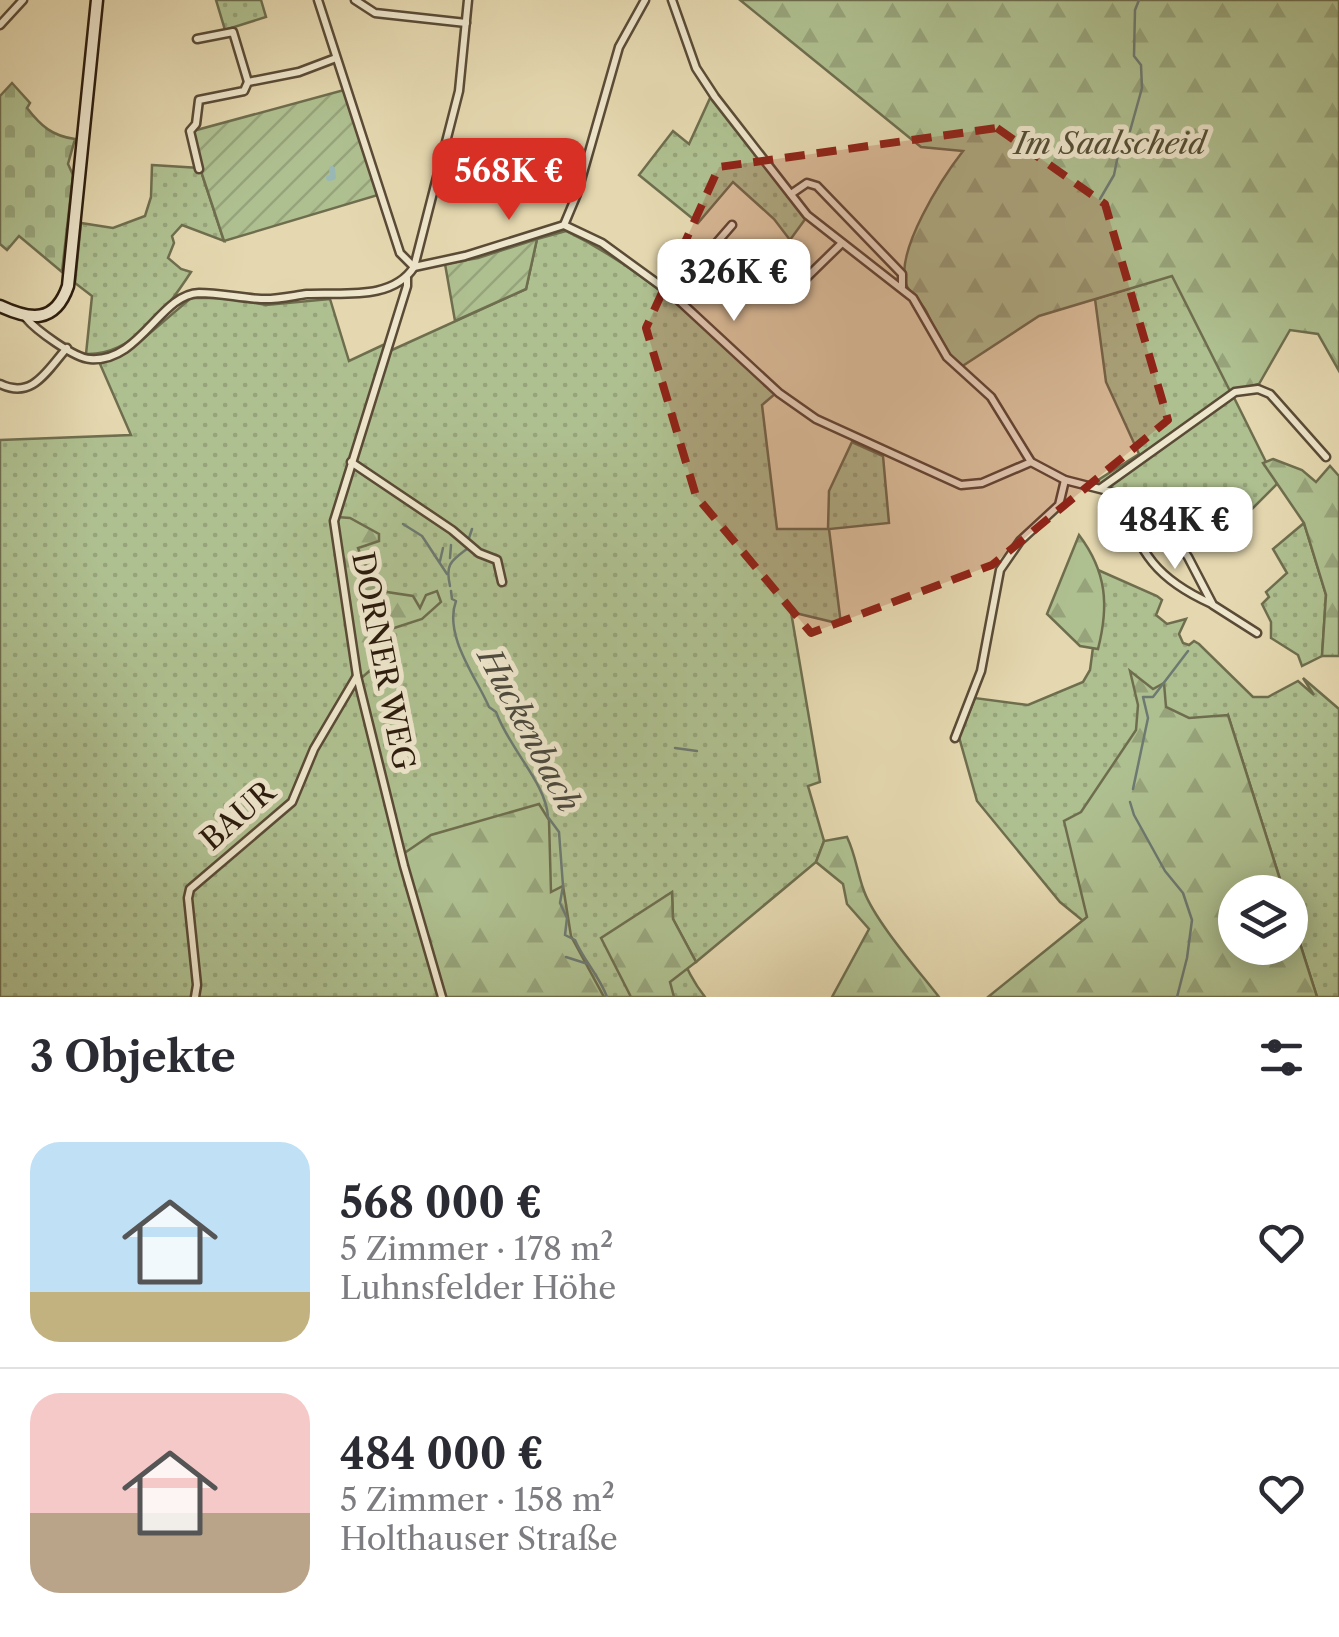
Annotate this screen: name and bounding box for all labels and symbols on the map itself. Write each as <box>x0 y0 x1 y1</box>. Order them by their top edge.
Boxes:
park label: Im Saalscheid <box>1012 125 1209 162</box>
pin: 568K € <box>428 138 590 223</box>
pin: 326K € <box>653 239 815 324</box>
pin: 484K € <box>1094 487 1256 572</box>
street label: DORNER WEG <box>344 549 423 773</box>
water label: Huckenbach <box>468 638 589 819</box>
street label: BAUR <box>193 772 284 858</box>

